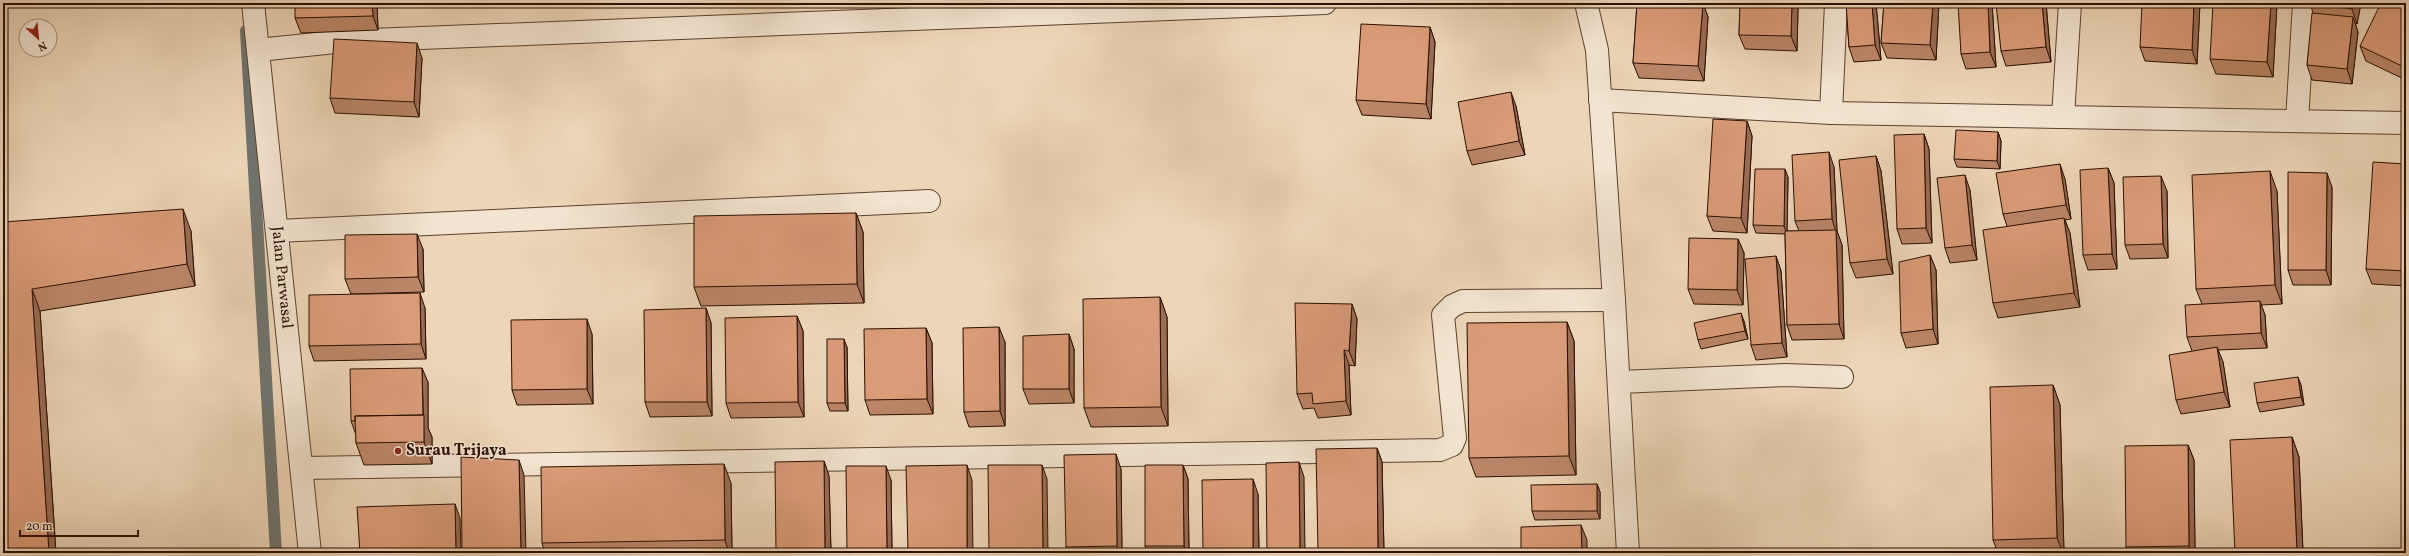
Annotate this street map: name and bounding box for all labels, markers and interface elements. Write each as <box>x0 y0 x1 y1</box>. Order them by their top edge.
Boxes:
north arrow <box>18 18 58 58</box>
text: N <box>35 37 49 54</box>
street label: Jalan Parwasal <box>265 225 298 330</box>
place label: Surau Trijaya <box>406 440 507 462</box>
marker: Surau Trijaya <box>393 446 403 456</box>
scale bar <box>20 512 138 538</box>
text: 20 m <box>26 519 53 535</box>

